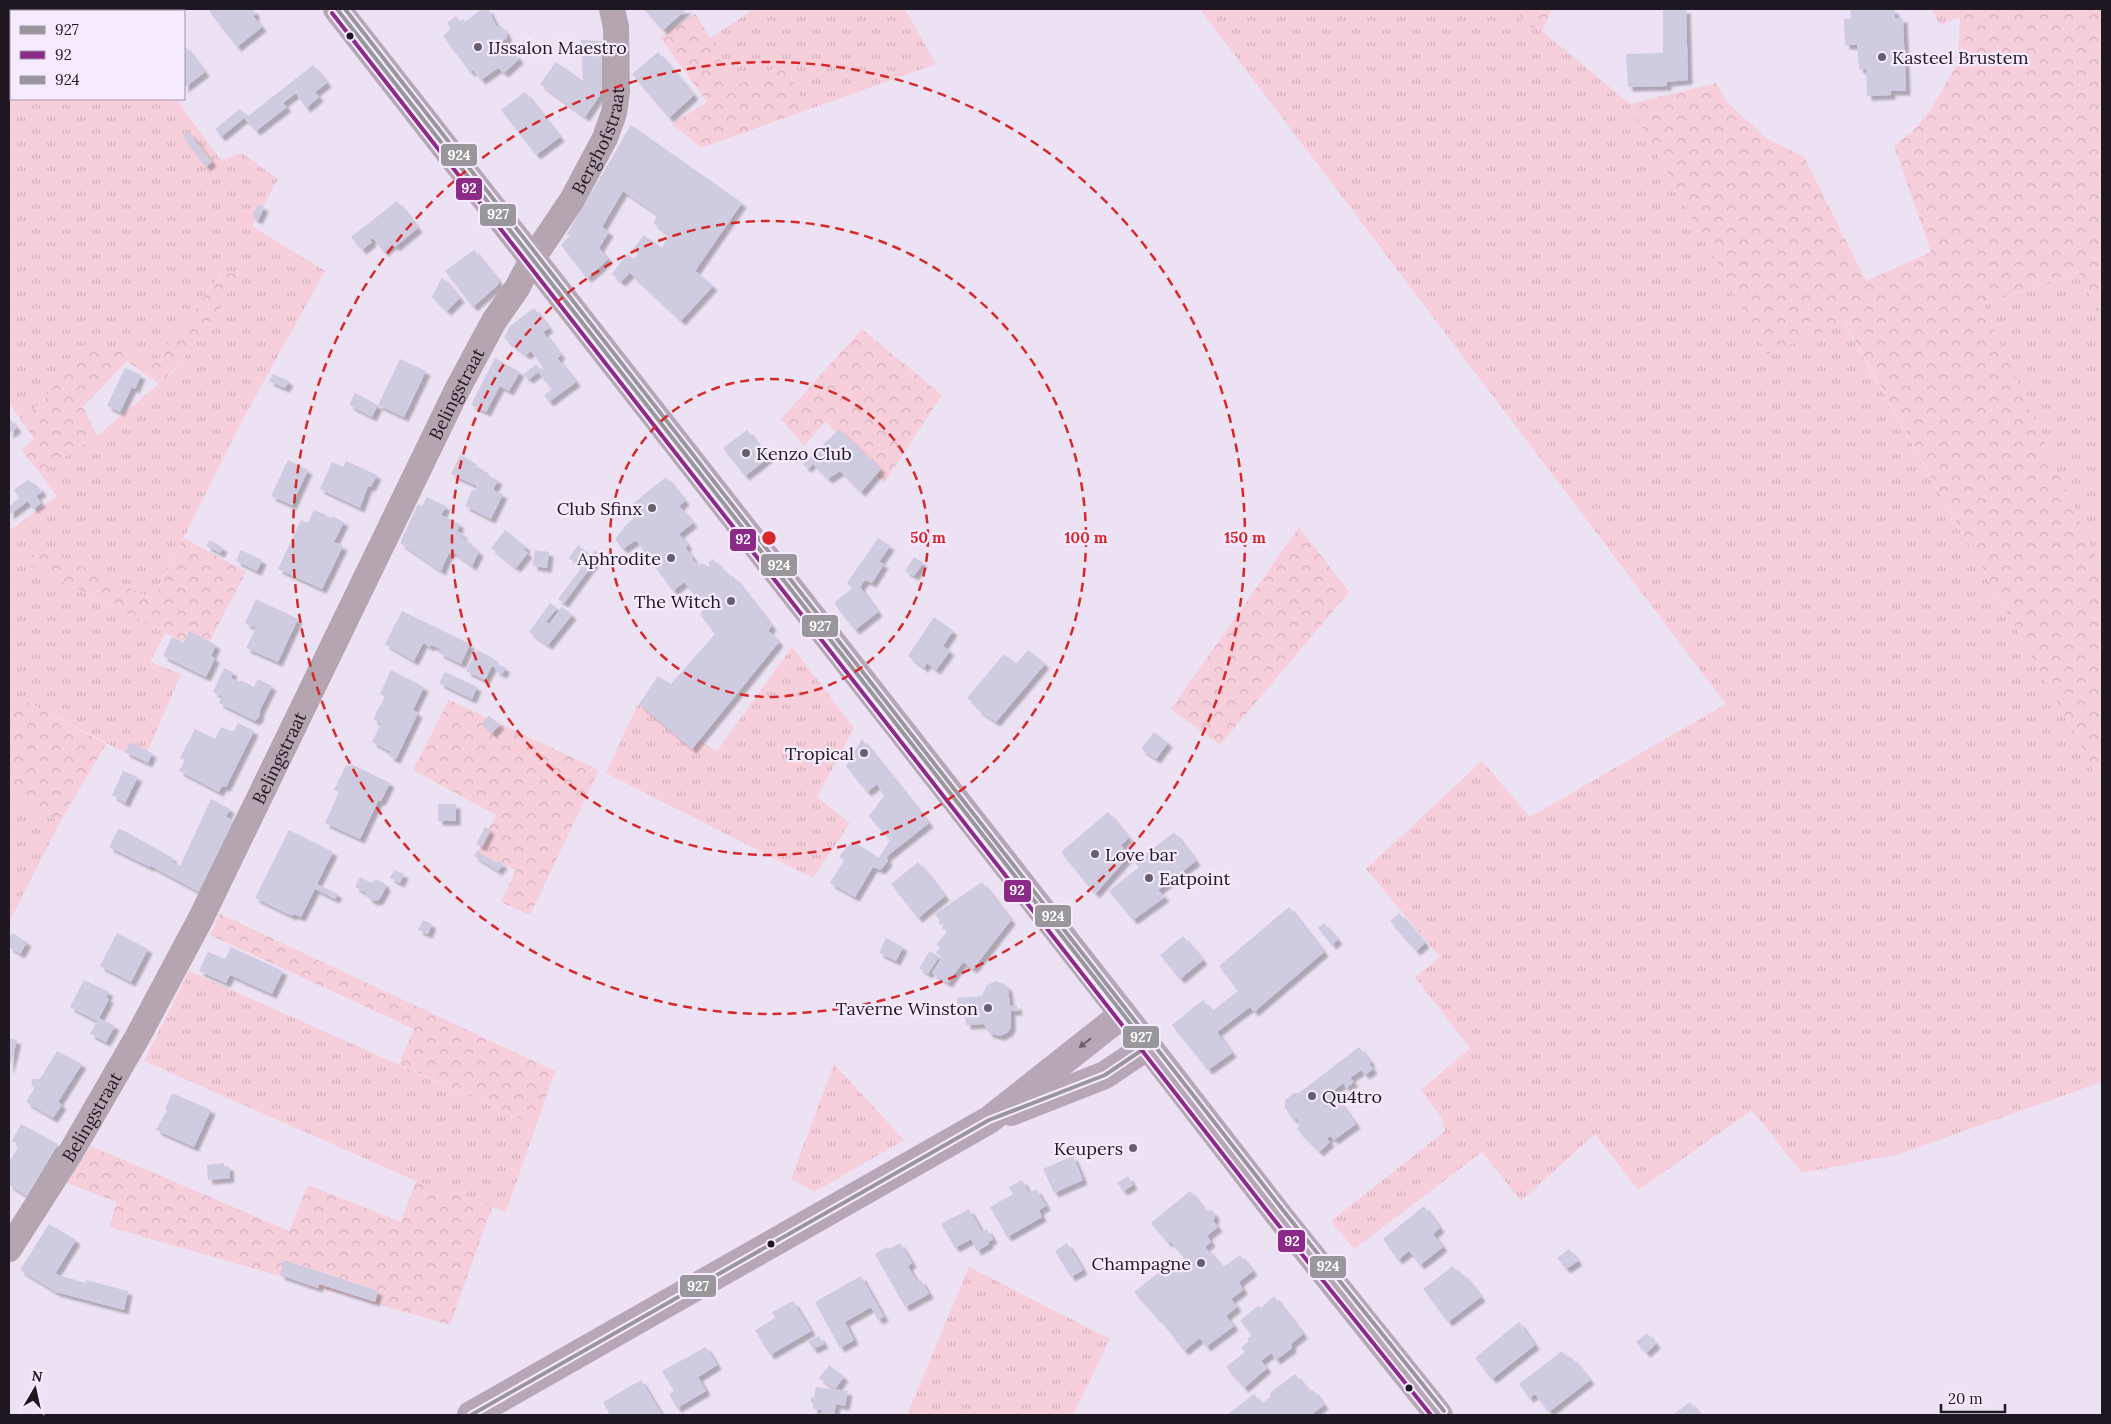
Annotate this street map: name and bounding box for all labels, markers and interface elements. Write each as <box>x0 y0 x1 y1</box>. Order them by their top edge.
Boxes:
legend <box>10 10 185 100</box>
text: 927 <box>55 20 79 39</box>
unlabelled marker <box>345 31 355 41</box>
place label: IJssalon Maestro <box>488 36 627 59</box>
marker: IJssalon Maestro <box>472 41 484 53</box>
text: 92 <box>55 45 72 64</box>
place label: Kasteel Brustem <box>1892 46 2029 69</box>
marker: Kasteel Brustem <box>1876 51 1888 63</box>
text: 924 <box>55 70 80 89</box>
street label: Berghofstraat <box>566 86 629 198</box>
line badge: 924 <box>440 143 478 167</box>
text: 924 <box>447 146 471 164</box>
line badge: 92 <box>455 177 483 201</box>
text: 92 <box>461 179 477 197</box>
line badge: 927 <box>479 203 517 227</box>
text: 927 <box>487 205 509 223</box>
street label: Belingstraat <box>423 344 489 443</box>
place label: Kenzo Club <box>756 442 852 465</box>
marker: Kenzo Club <box>740 447 752 459</box>
place label: Club Sfinx <box>557 497 642 520</box>
marker: Club Sfinx <box>646 502 658 514</box>
line badge: 92 <box>729 528 757 552</box>
text: 50 m <box>910 528 946 547</box>
text: 100 m <box>1065 528 1108 547</box>
text: 150 m <box>1224 528 1266 547</box>
centre of rings <box>760 529 778 547</box>
text: 92 <box>735 530 751 548</box>
place label: Aphrodite <box>576 547 661 570</box>
marker: Aphrodite <box>665 552 677 564</box>
line badge: 924 <box>760 553 798 577</box>
text: 924 <box>767 556 791 574</box>
place label: The Witch <box>634 590 721 613</box>
marker: The Witch <box>725 595 737 607</box>
line badge: 927 <box>801 614 839 638</box>
text: 927 <box>809 617 831 635</box>
street label: Belingstraat <box>246 708 311 808</box>
place label: Tropical <box>785 742 854 765</box>
marker: Tropical <box>858 747 870 759</box>
place label: Love bar <box>1105 843 1177 866</box>
marker: Love bar <box>1089 848 1101 860</box>
place label: Eatpoint <box>1159 867 1230 890</box>
marker: Eatpoint <box>1143 872 1155 884</box>
line badge: 92 <box>1003 879 1032 903</box>
text: 92 <box>1009 881 1025 899</box>
line badge: 924 <box>1034 904 1072 928</box>
text: 924 <box>1041 907 1065 925</box>
place label: Taverne Winston <box>836 997 978 1020</box>
marker: Taverne Winston <box>982 1002 994 1014</box>
line badge: 927 <box>1122 1025 1160 1049</box>
text: 927 <box>1130 1028 1152 1046</box>
one-way arrow <box>1079 1038 1092 1049</box>
street label: Belingstraat <box>56 1067 126 1166</box>
place label: Qu4tro <box>1322 1085 1382 1108</box>
marker: Qu4tro <box>1306 1090 1318 1102</box>
place label: Keupers <box>1054 1137 1123 1160</box>
marker: Keupers <box>1127 1142 1139 1154</box>
line badge: 92 <box>1277 1229 1306 1253</box>
text: 92 <box>1284 1232 1300 1250</box>
unlabelled marker <box>766 1239 776 1249</box>
place label: Champagne <box>1092 1252 1191 1275</box>
line badge: 924 <box>1309 1255 1347 1279</box>
marker: Champagne <box>1195 1257 1207 1269</box>
text: 924 <box>1316 1257 1340 1275</box>
line badge: 927 <box>679 1274 717 1298</box>
text: 927 <box>687 1277 709 1295</box>
north arrow <box>10 1364 60 1414</box>
text: N <box>30 1366 44 1386</box>
scale bar <box>1941 1382 2005 1414</box>
unlabelled marker <box>1404 1383 1414 1393</box>
text: 20 m <box>1948 1389 1983 1408</box>

